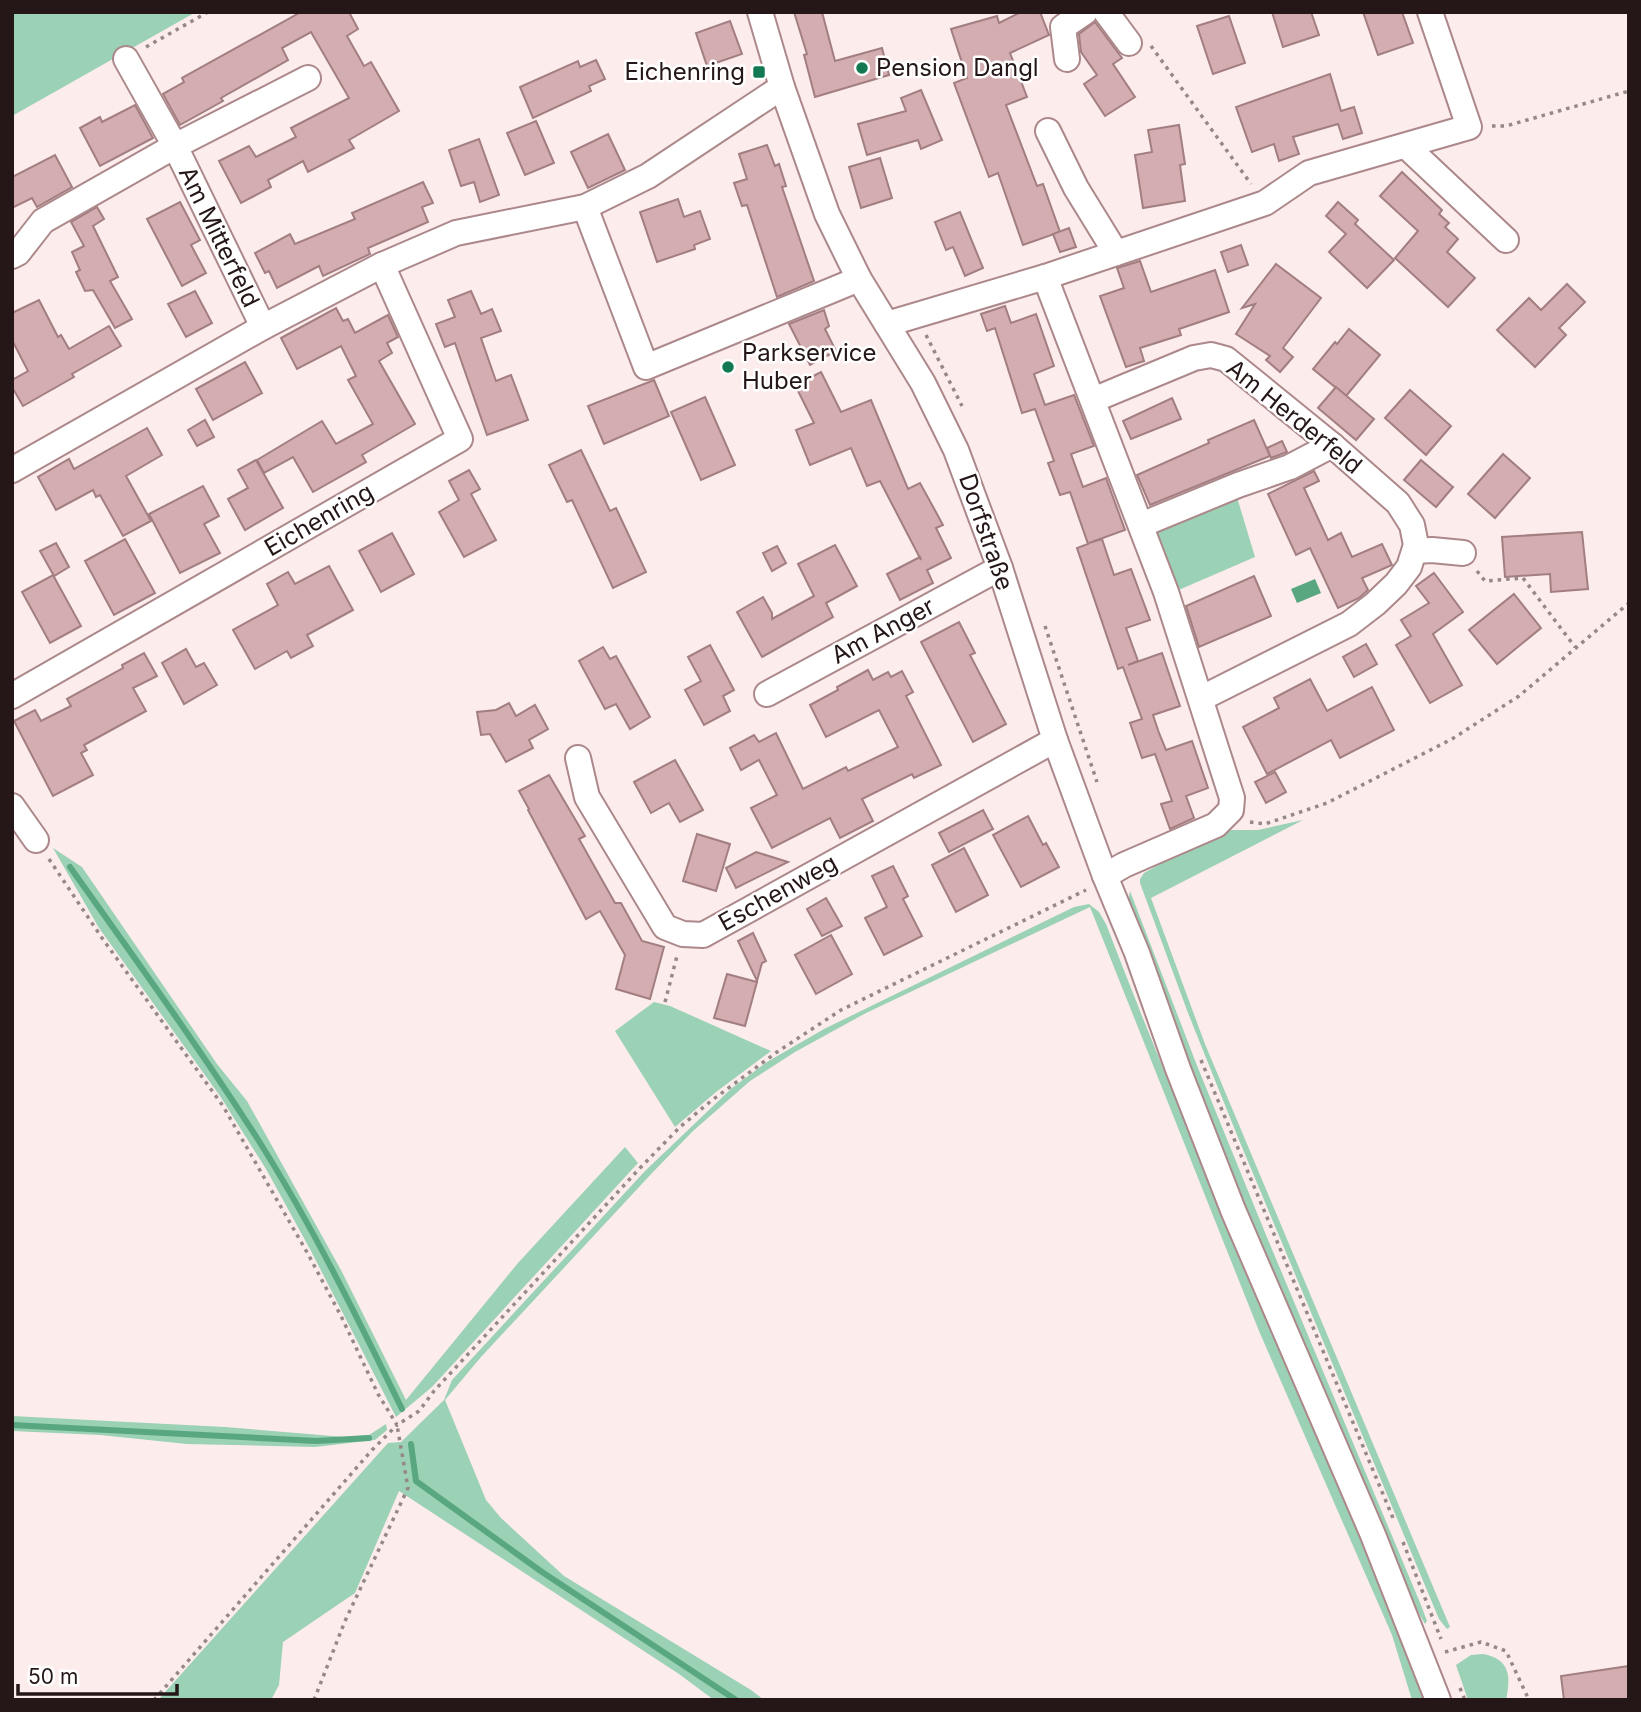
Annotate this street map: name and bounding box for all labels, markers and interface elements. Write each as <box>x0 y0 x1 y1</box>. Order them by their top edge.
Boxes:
place label: Pension Dangl <box>876 53 1039 82</box>
place label: Eichenring <box>625 57 745 86</box>
marker: Pension Dangl <box>854 60 870 76</box>
marker: Eichenring <box>751 64 767 80</box>
street label: Am Mitterfeld <box>173 162 266 312</box>
place label: Parkservice Huber <box>742 338 876 395</box>
street label: Am Herderfeld <box>1221 353 1368 480</box>
marker: Parkservice Huber <box>720 359 736 375</box>
street label: Dorfstraße <box>953 470 1020 594</box>
street label: Eichenring <box>259 477 378 562</box>
street label: Am Anger <box>826 591 939 670</box>
street label: Eschenweg <box>713 848 842 937</box>
scale bar <box>18 1652 177 1696</box>
text: 50 m <box>28 1664 78 1689</box>

